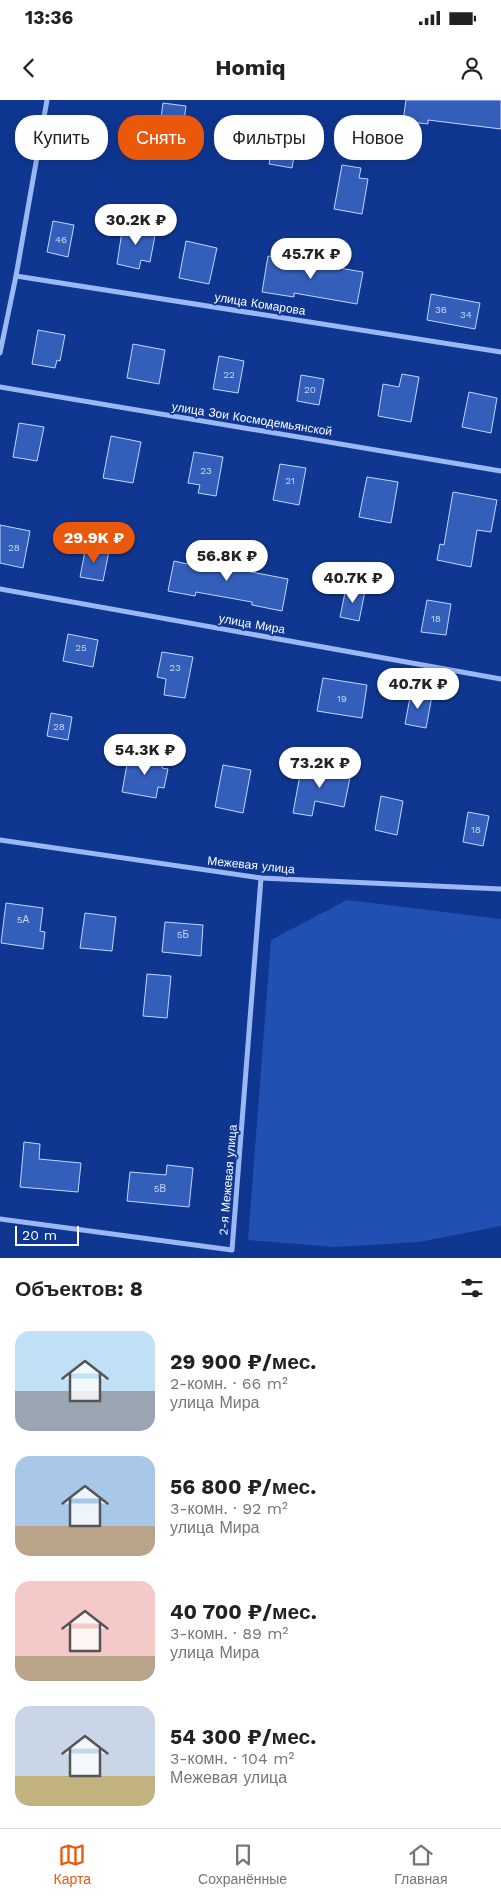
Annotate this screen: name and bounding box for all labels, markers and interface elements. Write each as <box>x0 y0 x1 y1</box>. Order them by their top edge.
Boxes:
text: 13:36 <box>25 6 73 29</box>
icon: back <box>15 54 43 82</box>
icon: person <box>458 54 486 82</box>
text: Homiq <box>215 55 286 80</box>
chip: Купить <box>15 115 108 160</box>
chip: Снять <box>118 115 204 160</box>
chip: Фильтры <box>214 115 324 160</box>
chip: Новое <box>334 115 422 160</box>
pin: 30.2K ₽ <box>90 204 182 246</box>
text: 30.2K ₽ <box>106 210 166 229</box>
house number: 46 <box>55 234 67 245</box>
pin: 45.7K ₽ <box>265 238 357 280</box>
text: 45.7K ₽ <box>282 244 340 263</box>
street label: улица Комарова <box>214 290 307 318</box>
house number: 36 <box>435 304 447 315</box>
house number: 34 <box>460 309 472 320</box>
house number: 22 <box>223 369 235 380</box>
house number: 20 <box>304 384 316 395</box>
street label: улица Зои Космодемьянской <box>171 399 333 439</box>
house number: 23 <box>200 465 212 476</box>
house number: 21 <box>285 475 295 486</box>
pin: 29.9K ₽ <box>48 522 140 564</box>
text: 29.9K ₽ <box>64 528 124 547</box>
pin: 56.8K ₽ <box>181 540 273 582</box>
house number: 28 <box>8 542 20 553</box>
text: 56.8K ₽ <box>197 546 257 565</box>
pin: 40.7K ₽ <box>307 562 399 604</box>
text: 40.7K ₽ <box>323 568 383 587</box>
street label: улица Мира <box>218 611 287 637</box>
house number: 18 <box>431 613 441 624</box>
house number: 25 <box>75 642 87 653</box>
house number: 23 <box>169 662 181 673</box>
pin: 40.7K ₽ <box>372 668 464 710</box>
text: 40.7K ₽ <box>388 674 448 693</box>
house number: 19 <box>337 693 347 704</box>
house number: 28 <box>53 721 65 732</box>
pin: 54.3K ₽ <box>99 734 191 776</box>
text: 54.3K ₽ <box>115 740 175 759</box>
pin: 73.2K ₽ <box>274 746 366 789</box>
text: 73.2K ₽ <box>290 753 350 772</box>
house number: 18 <box>471 824 481 835</box>
street label: Межевая улица <box>207 853 296 877</box>
house number: 5А <box>17 914 30 925</box>
house number: 5Б <box>177 929 190 940</box>
street label: 2-я Межевая улица <box>216 1124 240 1236</box>
house number: 5В <box>154 1183 167 1194</box>
scale bar <box>15 1223 79 1246</box>
text: 20 m <box>22 1227 57 1243</box>
icon: filters <box>458 1274 486 1302</box>
text: Объектов: 8 <box>15 1276 143 1301</box>
text: 29 900 ₽/мес. <box>170 1349 316 1374</box>
icon: home <box>55 1351 115 1411</box>
text: 2-комн. · 66 m² <box>170 1374 288 1393</box>
text: улица Мира <box>170 1393 260 1412</box>
text: 56 800 ₽/мес. <box>170 1474 316 1499</box>
icon: home <box>55 1476 115 1536</box>
text: 3-комн. · 92 m² <box>170 1499 288 1518</box>
text: улица Мира <box>170 1518 260 1537</box>
text: 40 700 ₽/мес. <box>170 1599 317 1624</box>
icon: home <box>55 1601 115 1661</box>
text: 3-комн. · 89 m² <box>170 1624 288 1643</box>
text: улица Мира <box>170 1643 260 1662</box>
text: 54 300 ₽/мес. <box>170 1724 316 1749</box>
icon: home <box>55 1726 115 1786</box>
text: 3-комн. · 104 m² <box>170 1749 294 1768</box>
text: Межевая улица <box>170 1768 287 1787</box>
tab: Карта <box>54 1841 91 1887</box>
tab: Сохранённые <box>198 1841 287 1887</box>
tab: Главная <box>394 1841 447 1887</box>

